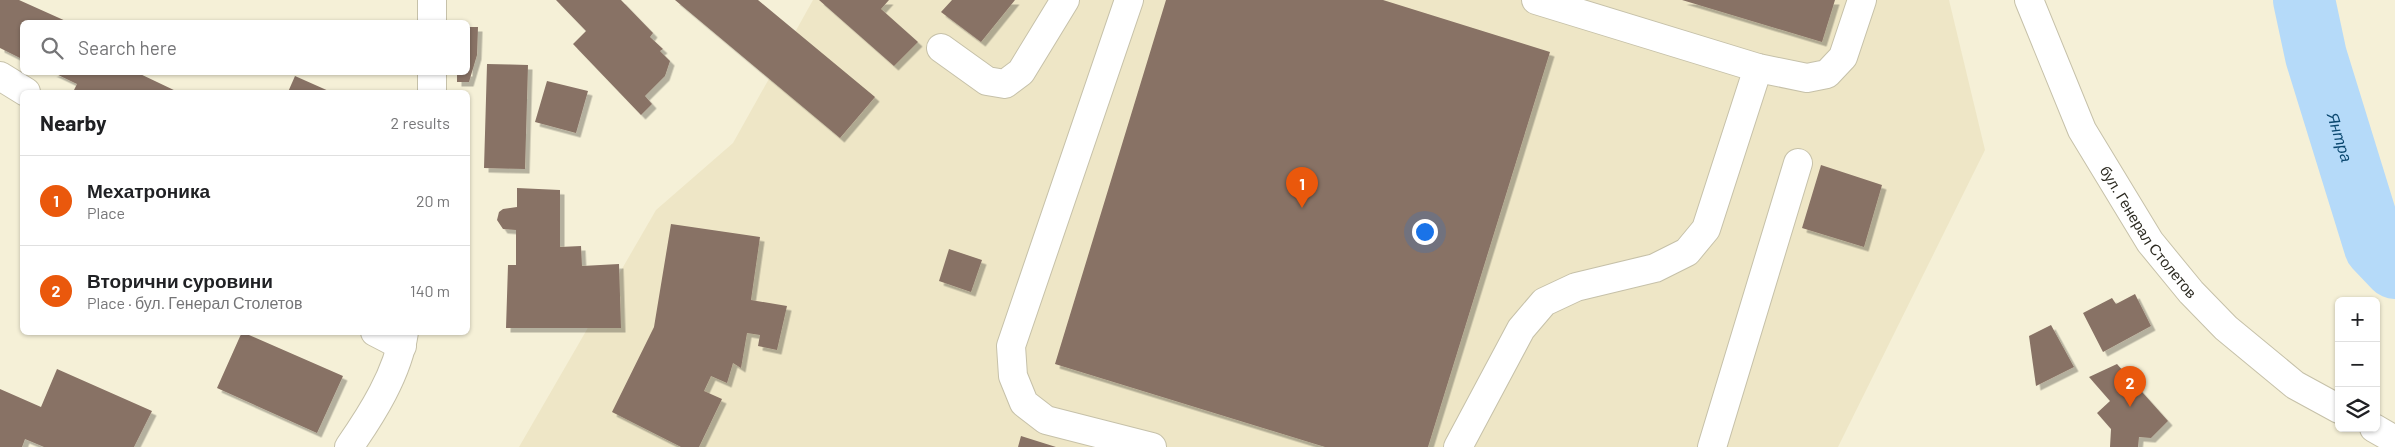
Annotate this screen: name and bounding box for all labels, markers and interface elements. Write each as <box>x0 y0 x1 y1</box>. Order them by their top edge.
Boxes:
search box <box>20 20 470 75</box>
icon: search <box>38 34 66 62</box>
text: Search here <box>78 36 177 59</box>
water label: Янтра <box>2324 109 2358 164</box>
text: Nearby <box>40 110 106 135</box>
text: 2 results <box>391 113 450 132</box>
street label: бул. Генерал Столетов <box>2097 162 2201 302</box>
pin: 1 <box>1286 167 1318 208</box>
text: Мехатроника <box>87 179 210 202</box>
text: 1 <box>53 191 59 210</box>
text: 20 m <box>416 191 450 210</box>
text: Place <box>87 203 125 222</box>
your location <box>1412 219 1438 245</box>
text: Вторични суровини <box>87 269 273 292</box>
text: 2 <box>52 281 60 300</box>
text: 140 m <box>410 281 450 300</box>
text: Place · бул. Генерал Столетов <box>87 293 302 312</box>
map controls <box>2335 297 2380 432</box>
button: + <box>2335 297 2380 342</box>
button: − <box>2335 342 2380 387</box>
pin: 2 <box>2114 366 2146 407</box>
button: layers <box>2335 387 2380 432</box>

